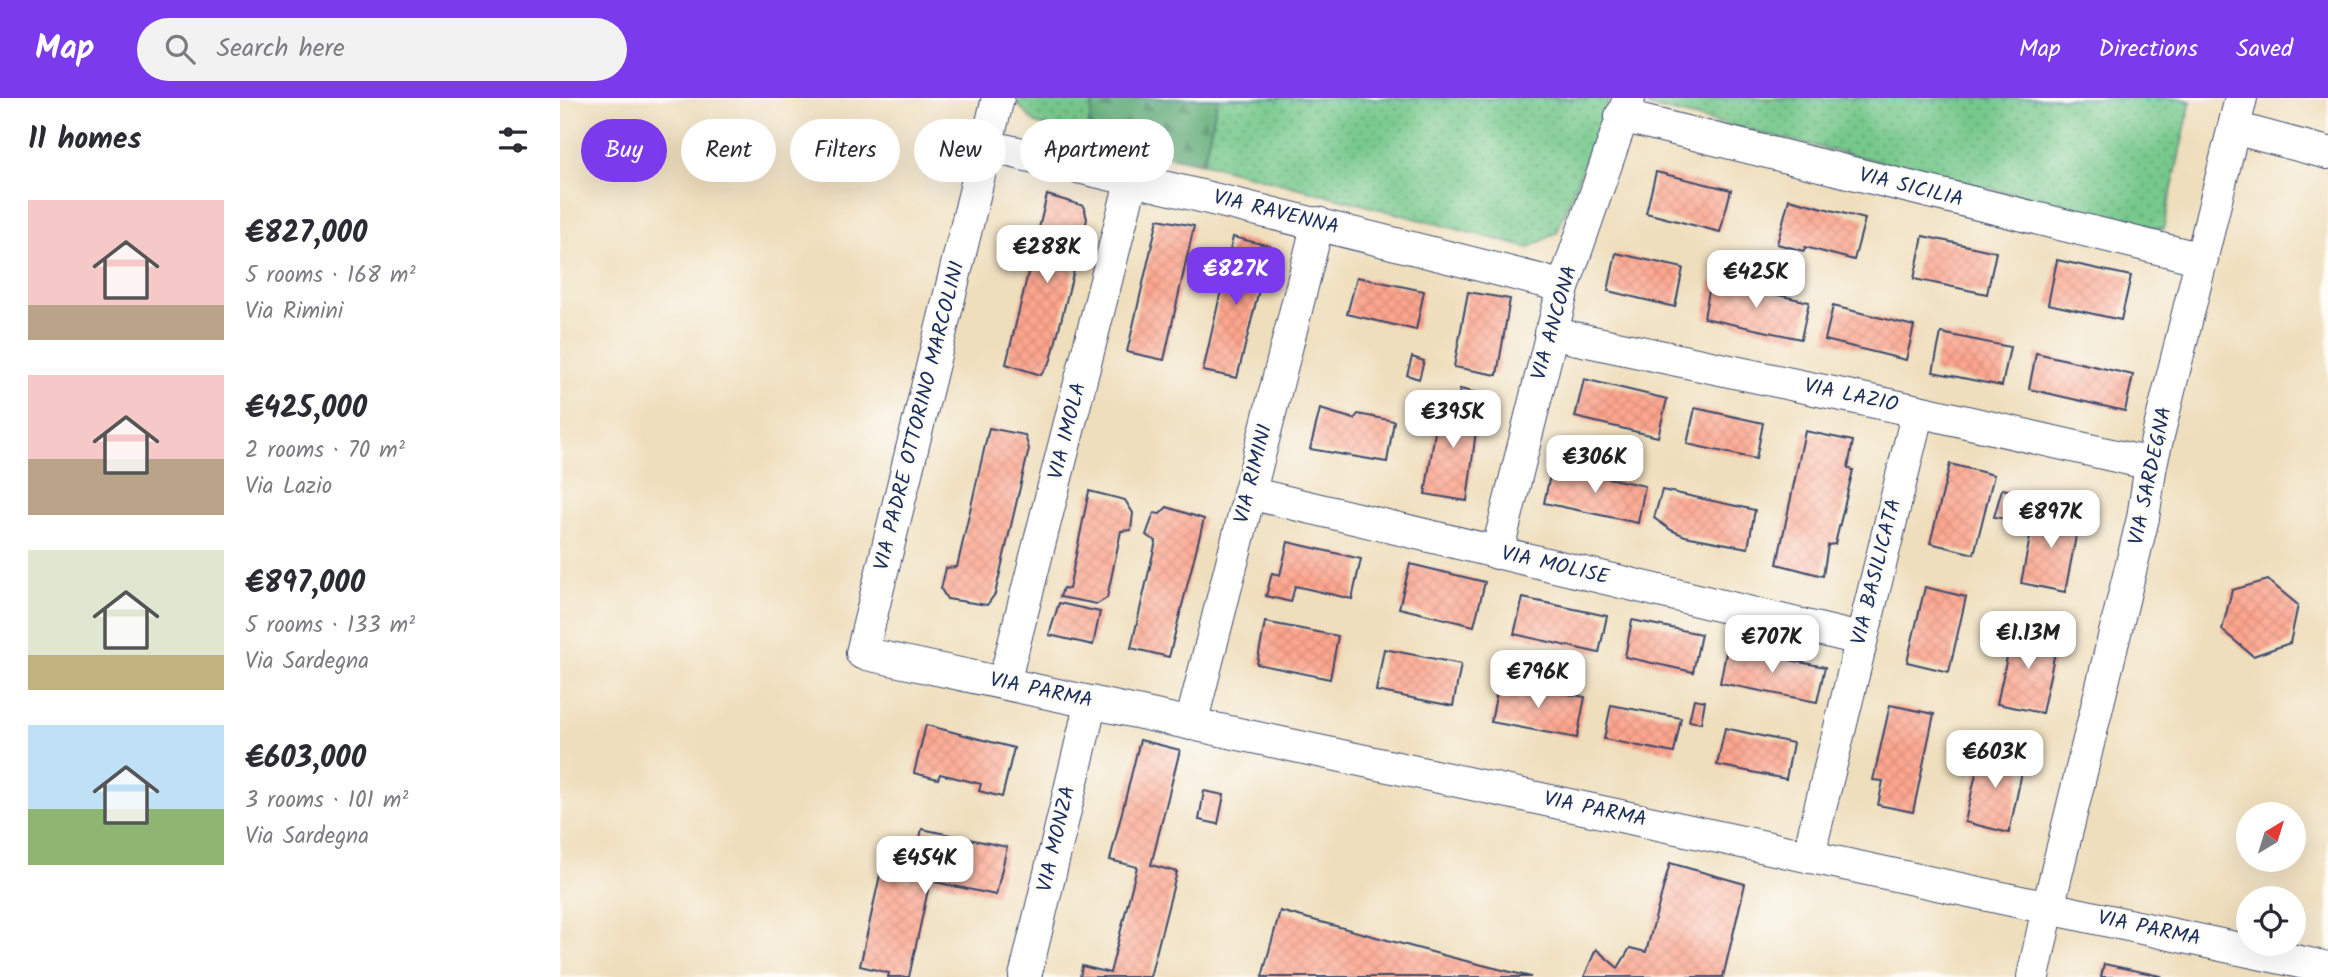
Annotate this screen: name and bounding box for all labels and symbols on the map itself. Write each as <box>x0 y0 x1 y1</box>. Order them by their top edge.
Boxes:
street label: VIA SICILIA <box>1855 159 1967 217</box>
street label: VIA RAVENNA <box>1210 181 1342 245</box>
pin: €288K <box>998 226 1096 285</box>
pin: €827K <box>1187 248 1285 307</box>
pin: €425K <box>1707 250 1805 310</box>
street label: VIA PADRE OTTORINO MARCOLINI <box>866 258 974 574</box>
street label: VIA ANCONA <box>1523 262 1587 384</box>
street label: VIA LAZIO <box>1801 370 1901 422</box>
street label: VIA IMOLA <box>1040 379 1096 483</box>
pin: €395K <box>1404 390 1502 450</box>
street label: VIA SARDEGNA <box>2120 404 2182 548</box>
street label: VIA RIMINI <box>1226 421 1282 527</box>
pin: €306K <box>1546 436 1644 495</box>
pin: €897K <box>2002 490 2100 550</box>
street label: VIA BASILICATA <box>1843 495 1911 649</box>
street label: VIA MOLISE <box>1498 538 1613 595</box>
pin: €1.13M <box>1971 612 2085 671</box>
pin: €707K <box>1723 616 1821 675</box>
pin: €796K <box>1489 650 1587 710</box>
street label: VIA PARMA <box>986 664 1096 718</box>
pin: €603K <box>1946 730 2044 790</box>
street label: VIA MONZA <box>1029 783 1085 895</box>
street label: VIA PARMA <box>1540 783 1650 837</box>
north arrow <box>2236 802 2306 872</box>
pin: €454K <box>876 836 974 896</box>
street label: VIA PARMA <box>2094 902 2204 956</box>

